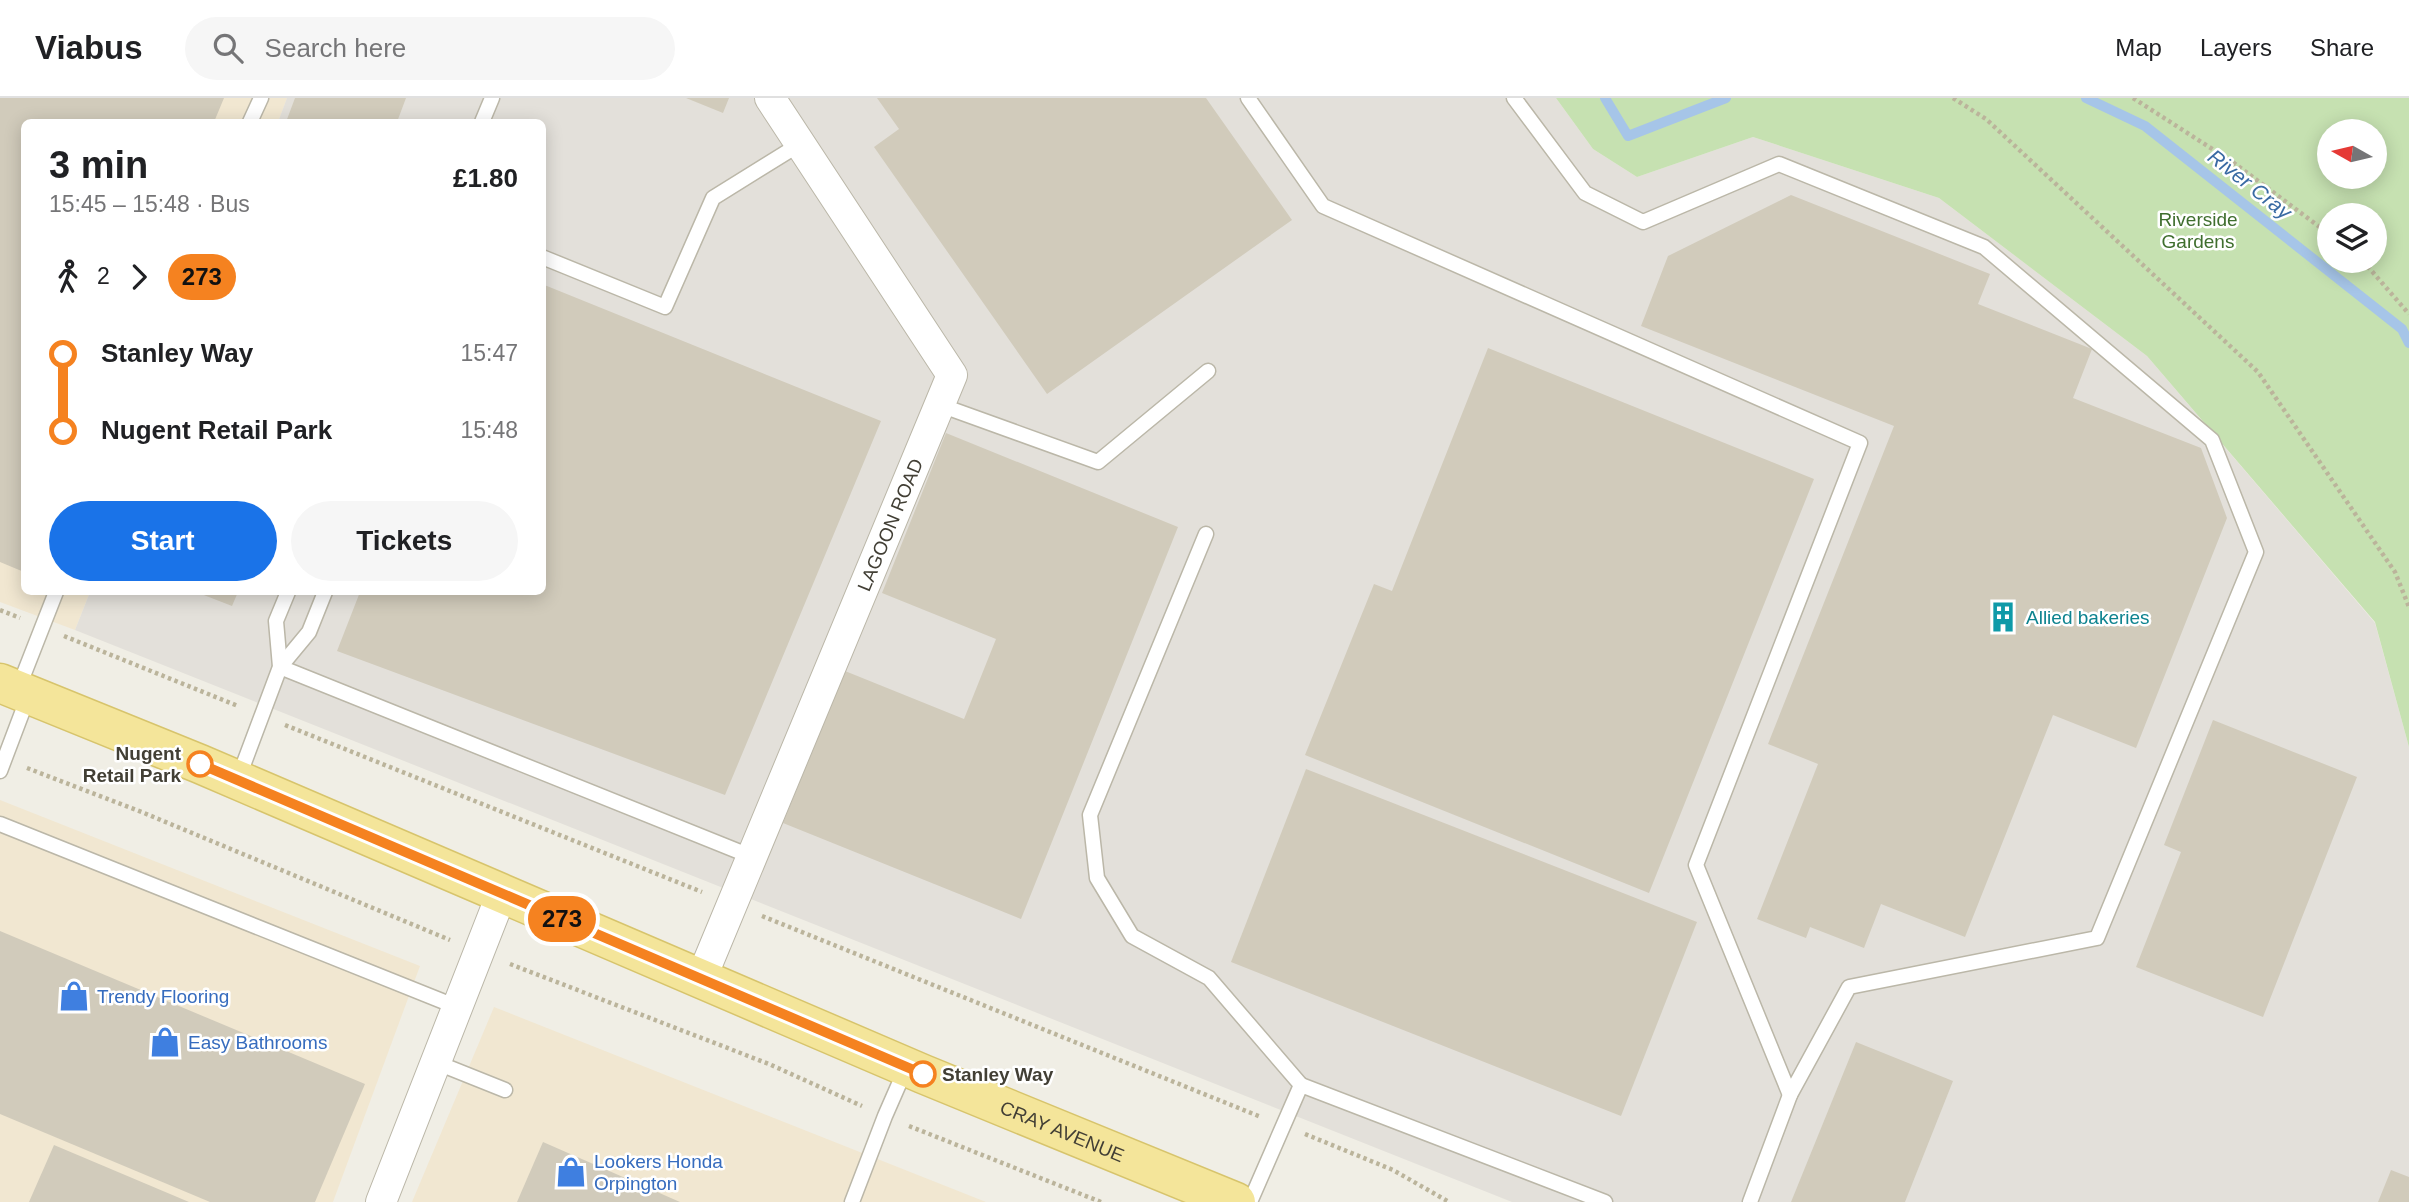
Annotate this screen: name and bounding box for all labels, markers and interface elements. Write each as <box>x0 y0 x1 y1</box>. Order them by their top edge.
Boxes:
search box <box>185 17 675 80</box>
text: Viabus <box>35 29 143 66</box>
icon: search <box>209 29 247 67</box>
text: Search here <box>265 33 406 63</box>
text: Map <box>2115 34 2162 61</box>
text: Layers <box>2200 34 2272 61</box>
text: Share <box>2310 34 2374 61</box>
north arrow <box>2317 119 2387 189</box>
map controls <box>2317 119 2387 273</box>
text: 3 min <box>49 144 148 186</box>
water label: River Cray <box>2204 144 2297 225</box>
text: £1.80 <box>453 163 518 193</box>
text: 15:45 – 15:48 · Bus <box>49 191 250 217</box>
button: layers <box>2317 203 2387 273</box>
park label: Riverside Gardens <box>2158 209 2238 252</box>
icon: walk <box>49 258 87 296</box>
icon: forward <box>120 258 158 296</box>
text: 2 <box>97 263 110 289</box>
text: 273 <box>182 263 222 290</box>
text: Stanley Way <box>101 338 253 368</box>
text: 15:47 <box>460 340 518 366</box>
text: Nugent Retail Park <box>101 415 332 445</box>
text: 15:48 <box>460 417 518 443</box>
street label: LAGOON ROAD <box>853 455 927 594</box>
button: Start <box>49 501 277 581</box>
button: Tickets <box>291 501 518 581</box>
building icon: Allied bakeries <box>1986 600 2020 634</box>
place label: Allied bakeries <box>2026 607 2150 628</box>
place label: Nugent Retail Park <box>83 743 182 786</box>
marker: Nugent Retail Park <box>187 751 213 777</box>
line badge: 273 <box>522 896 602 942</box>
text: 273 <box>542 905 582 932</box>
shop icon: Trendy Flooring <box>57 979 91 1013</box>
place label: Trendy Flooring <box>97 986 229 1007</box>
shop icon: Easy Bathrooms <box>148 1025 182 1059</box>
place label: Easy Bathrooms <box>188 1032 327 1053</box>
marker: Stanley Way <box>910 1061 936 1087</box>
place label: Stanley Way <box>942 1064 1054 1085</box>
street label: CRAY AVENUE <box>997 1096 1127 1166</box>
place label: Lookers Honda Orpington <box>594 1151 723 1194</box>
shop icon: Lookers Honda Orpington <box>554 1155 588 1189</box>

